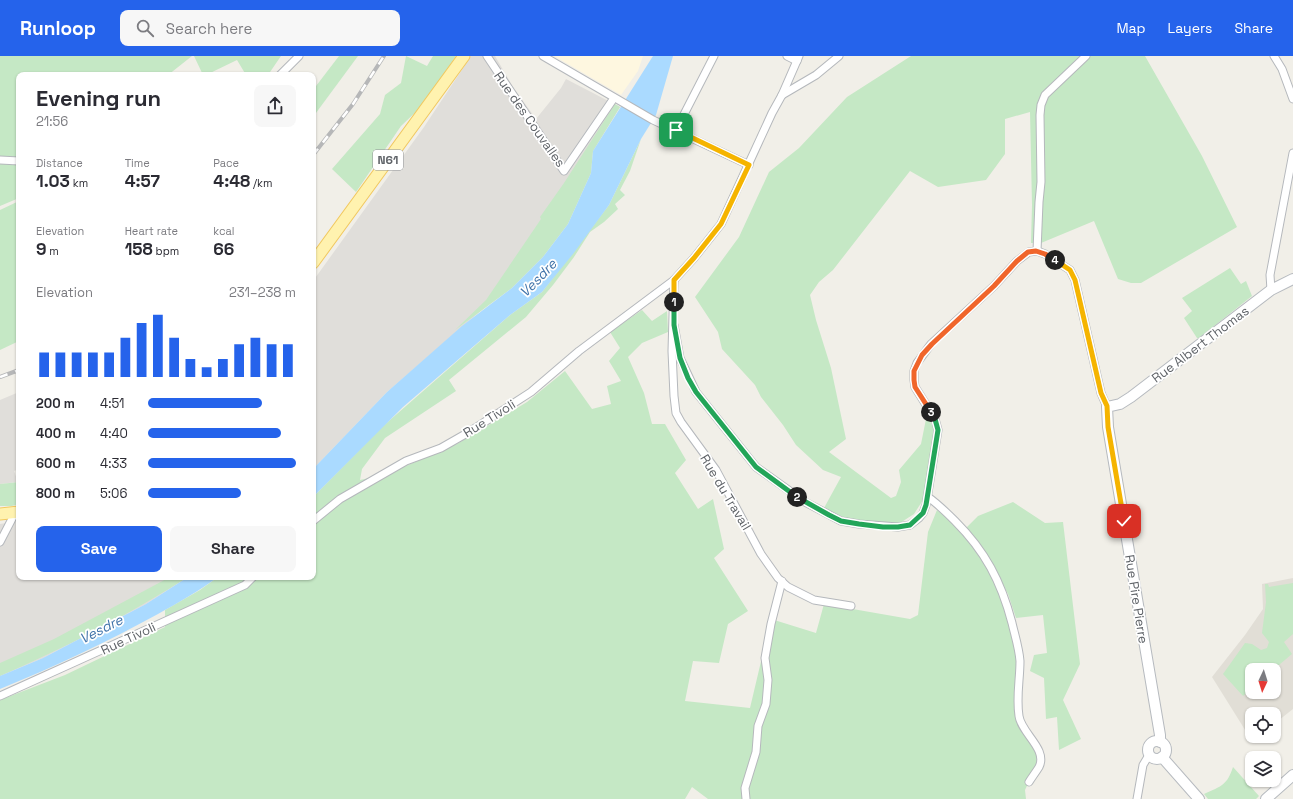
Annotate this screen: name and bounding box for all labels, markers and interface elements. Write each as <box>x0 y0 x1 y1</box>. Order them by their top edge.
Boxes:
search box <box>120 10 400 46</box>
text: Runloop <box>20 16 96 41</box>
icon: search <box>134 17 156 39</box>
text: Search here <box>166 19 252 38</box>
text: Map <box>1116 19 1146 37</box>
text: Layers <box>1168 19 1212 37</box>
text: Share <box>1234 19 1273 37</box>
street label: Rue des Couvalles <box>490 68 569 171</box>
text: Evening run <box>36 84 161 112</box>
button: share <box>254 85 296 127</box>
text: 21:56 <box>36 113 68 130</box>
pin <box>659 113 693 147</box>
icon: arrive <box>665 119 687 141</box>
road number: N61 <box>373 150 403 170</box>
text: Distance <box>36 156 83 170</box>
text: Time <box>125 156 150 170</box>
text: Pace <box>213 156 239 170</box>
text: 1.03 <box>36 170 70 192</box>
text: 4:57 <box>125 170 160 192</box>
text: 4:48 <box>213 170 250 192</box>
text: km <box>70 176 88 190</box>
text: /km <box>250 176 273 190</box>
text: Elevation <box>36 224 84 238</box>
text: Heart rate <box>125 224 178 238</box>
text: kcal <box>213 224 235 238</box>
text: 9 <box>36 238 47 260</box>
text: 158 <box>125 238 153 260</box>
text: 66 <box>213 238 234 260</box>
text: m <box>47 244 59 258</box>
text: bpm <box>153 244 179 258</box>
pin: 4 <box>1045 250 1065 270</box>
text: 4 <box>1052 253 1059 267</box>
water label: Vesdre <box>515 255 561 301</box>
text: Elevation <box>36 284 93 301</box>
text: 231–238 m <box>229 284 296 301</box>
pin: 1 <box>664 292 684 312</box>
text: 1 <box>672 295 676 309</box>
street label: Rue Albert Thomas <box>1148 302 1252 387</box>
text: 200 m <box>36 395 75 412</box>
text: 4:51 <box>100 395 124 412</box>
street label: Rue Tivoli <box>460 396 519 441</box>
pin: 3 <box>921 402 941 422</box>
text: 3 <box>928 405 934 419</box>
text: 400 m <box>36 425 76 442</box>
text: 4:40 <box>100 425 128 442</box>
street label: Rue du Travail <box>696 451 755 533</box>
text: 600 m <box>36 455 75 472</box>
text: 4:33 <box>100 455 127 472</box>
text: 800 m <box>36 485 75 502</box>
text: 5:06 <box>100 485 127 502</box>
pin: 2 <box>787 487 807 507</box>
text: 2 <box>794 490 800 504</box>
pin <box>1107 504 1141 538</box>
icon: check <box>1113 510 1135 532</box>
button: Save <box>36 526 162 572</box>
button: Share <box>170 526 296 572</box>
street label: Rue Pire Pierre <box>1121 553 1152 645</box>
water label: Vesdre <box>76 610 126 647</box>
street label: Rue Tivoli <box>98 618 158 659</box>
north arrow <box>1245 663 1281 699</box>
map controls <box>1245 663 1281 787</box>
button: locate <box>1245 707 1281 743</box>
button: layers <box>1245 751 1281 787</box>

